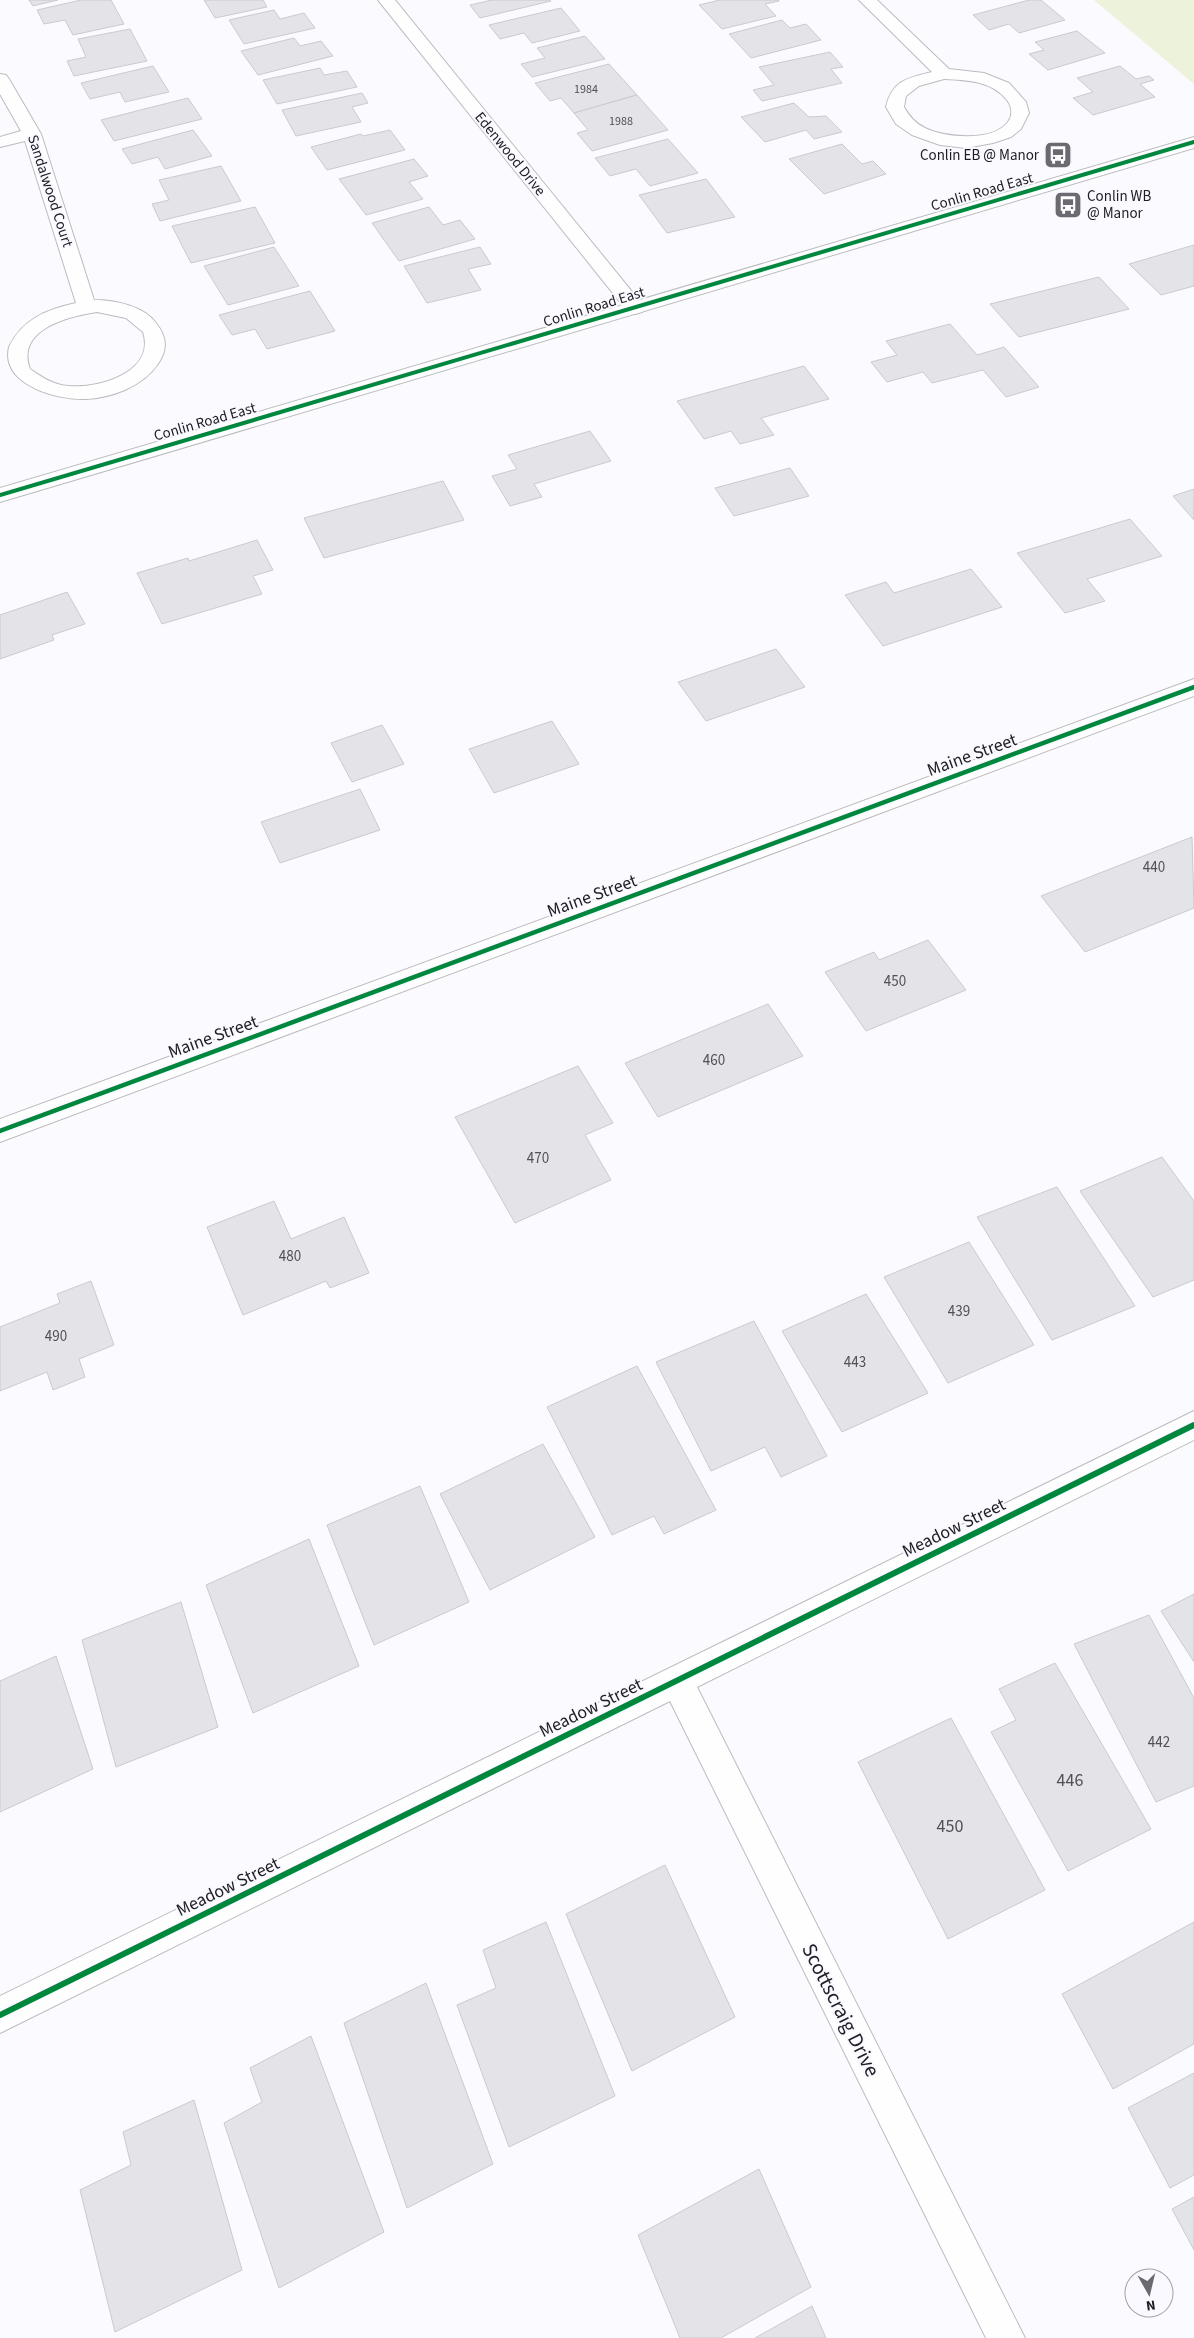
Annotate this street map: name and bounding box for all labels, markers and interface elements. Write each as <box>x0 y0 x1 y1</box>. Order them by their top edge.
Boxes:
house number: 1984 <box>574 81 598 98</box>
street label: Edenwood Drive <box>470 108 550 200</box>
house number: 1988 <box>609 113 633 130</box>
street label: Sandalwood Court <box>22 132 78 250</box>
bus stop icon: Conlin EB @ Manor <box>1043 140 1073 170</box>
place label: Conlin EB @ Manor <box>920 145 1040 166</box>
street label: Conlin Road East <box>928 167 1036 217</box>
place label: Conlin WB @ Manor <box>1087 186 1151 224</box>
bus stop icon: Conlin WB @ Manor <box>1053 190 1083 220</box>
street label: Conlin Road East <box>541 282 647 332</box>
street label: Conlin Road East <box>151 397 259 447</box>
street label: Maine Street <box>924 727 1020 783</box>
house number: 440 <box>1143 857 1165 878</box>
street label: Maine Street <box>544 868 640 924</box>
house number: 450 <box>884 971 906 992</box>
street label: Maine Street <box>165 1009 261 1065</box>
house number: 460 <box>703 1050 725 1071</box>
house number: 470 <box>527 1148 549 1169</box>
house number: 480 <box>279 1246 301 1267</box>
house number: 439 <box>948 1301 970 1322</box>
house number: 490 <box>45 1326 67 1347</box>
house number: 443 <box>844 1352 866 1373</box>
street label: Meadow Street <box>898 1492 1010 1564</box>
street label: Meadow Street <box>535 1672 647 1744</box>
house number: 442 <box>1148 1732 1170 1753</box>
house number: 446 <box>1057 1768 1083 1793</box>
house number: 450 <box>937 1814 963 1839</box>
street label: Meadow Street <box>172 1851 284 1923</box>
street label: Scottscraig Drive <box>794 1938 888 2082</box>
north arrow <box>1124 2268 1174 2318</box>
text: N <box>1145 2294 1157 2315</box>

